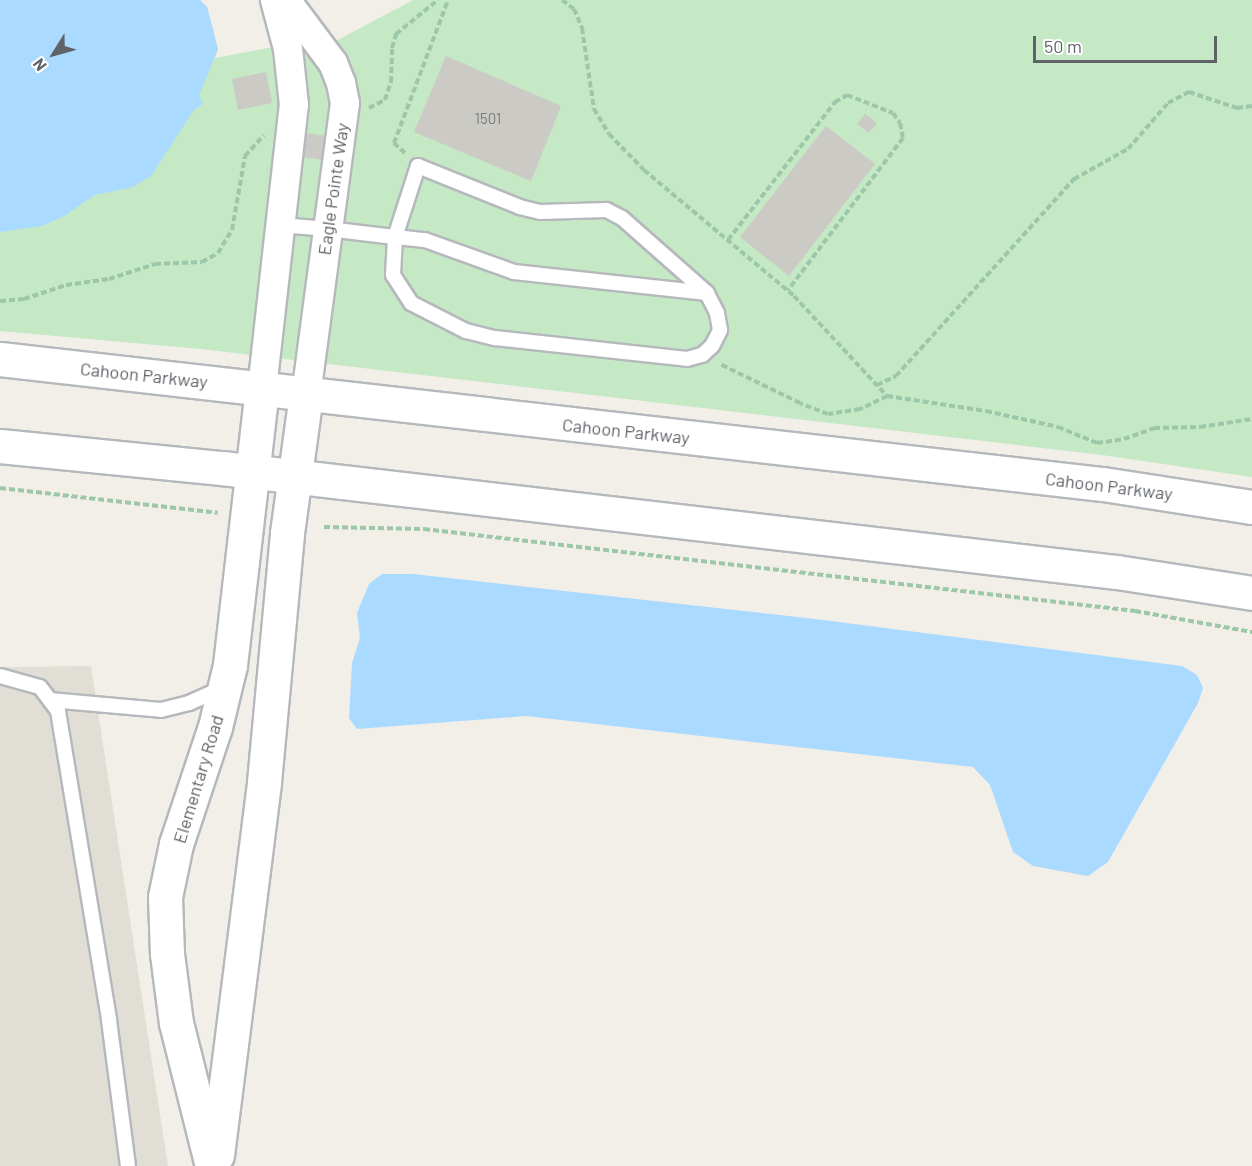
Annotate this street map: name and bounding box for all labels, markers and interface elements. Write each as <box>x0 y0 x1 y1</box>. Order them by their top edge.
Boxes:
north arrow <box>24 24 84 84</box>
scale bar <box>1036 24 1220 62</box>
text: 50 m <box>1044 35 1082 57</box>
text: N <box>28 55 50 75</box>
house number: 1501 <box>475 110 501 128</box>
street label: Eagle Pointe Way <box>313 122 353 256</box>
street label: Cahoon Parkway <box>79 358 209 392</box>
street label: Cahoon Parkway <box>561 414 691 448</box>
street label: Cahoon Parkway <box>1044 467 1174 505</box>
street label: Elementary Road <box>168 712 228 846</box>

